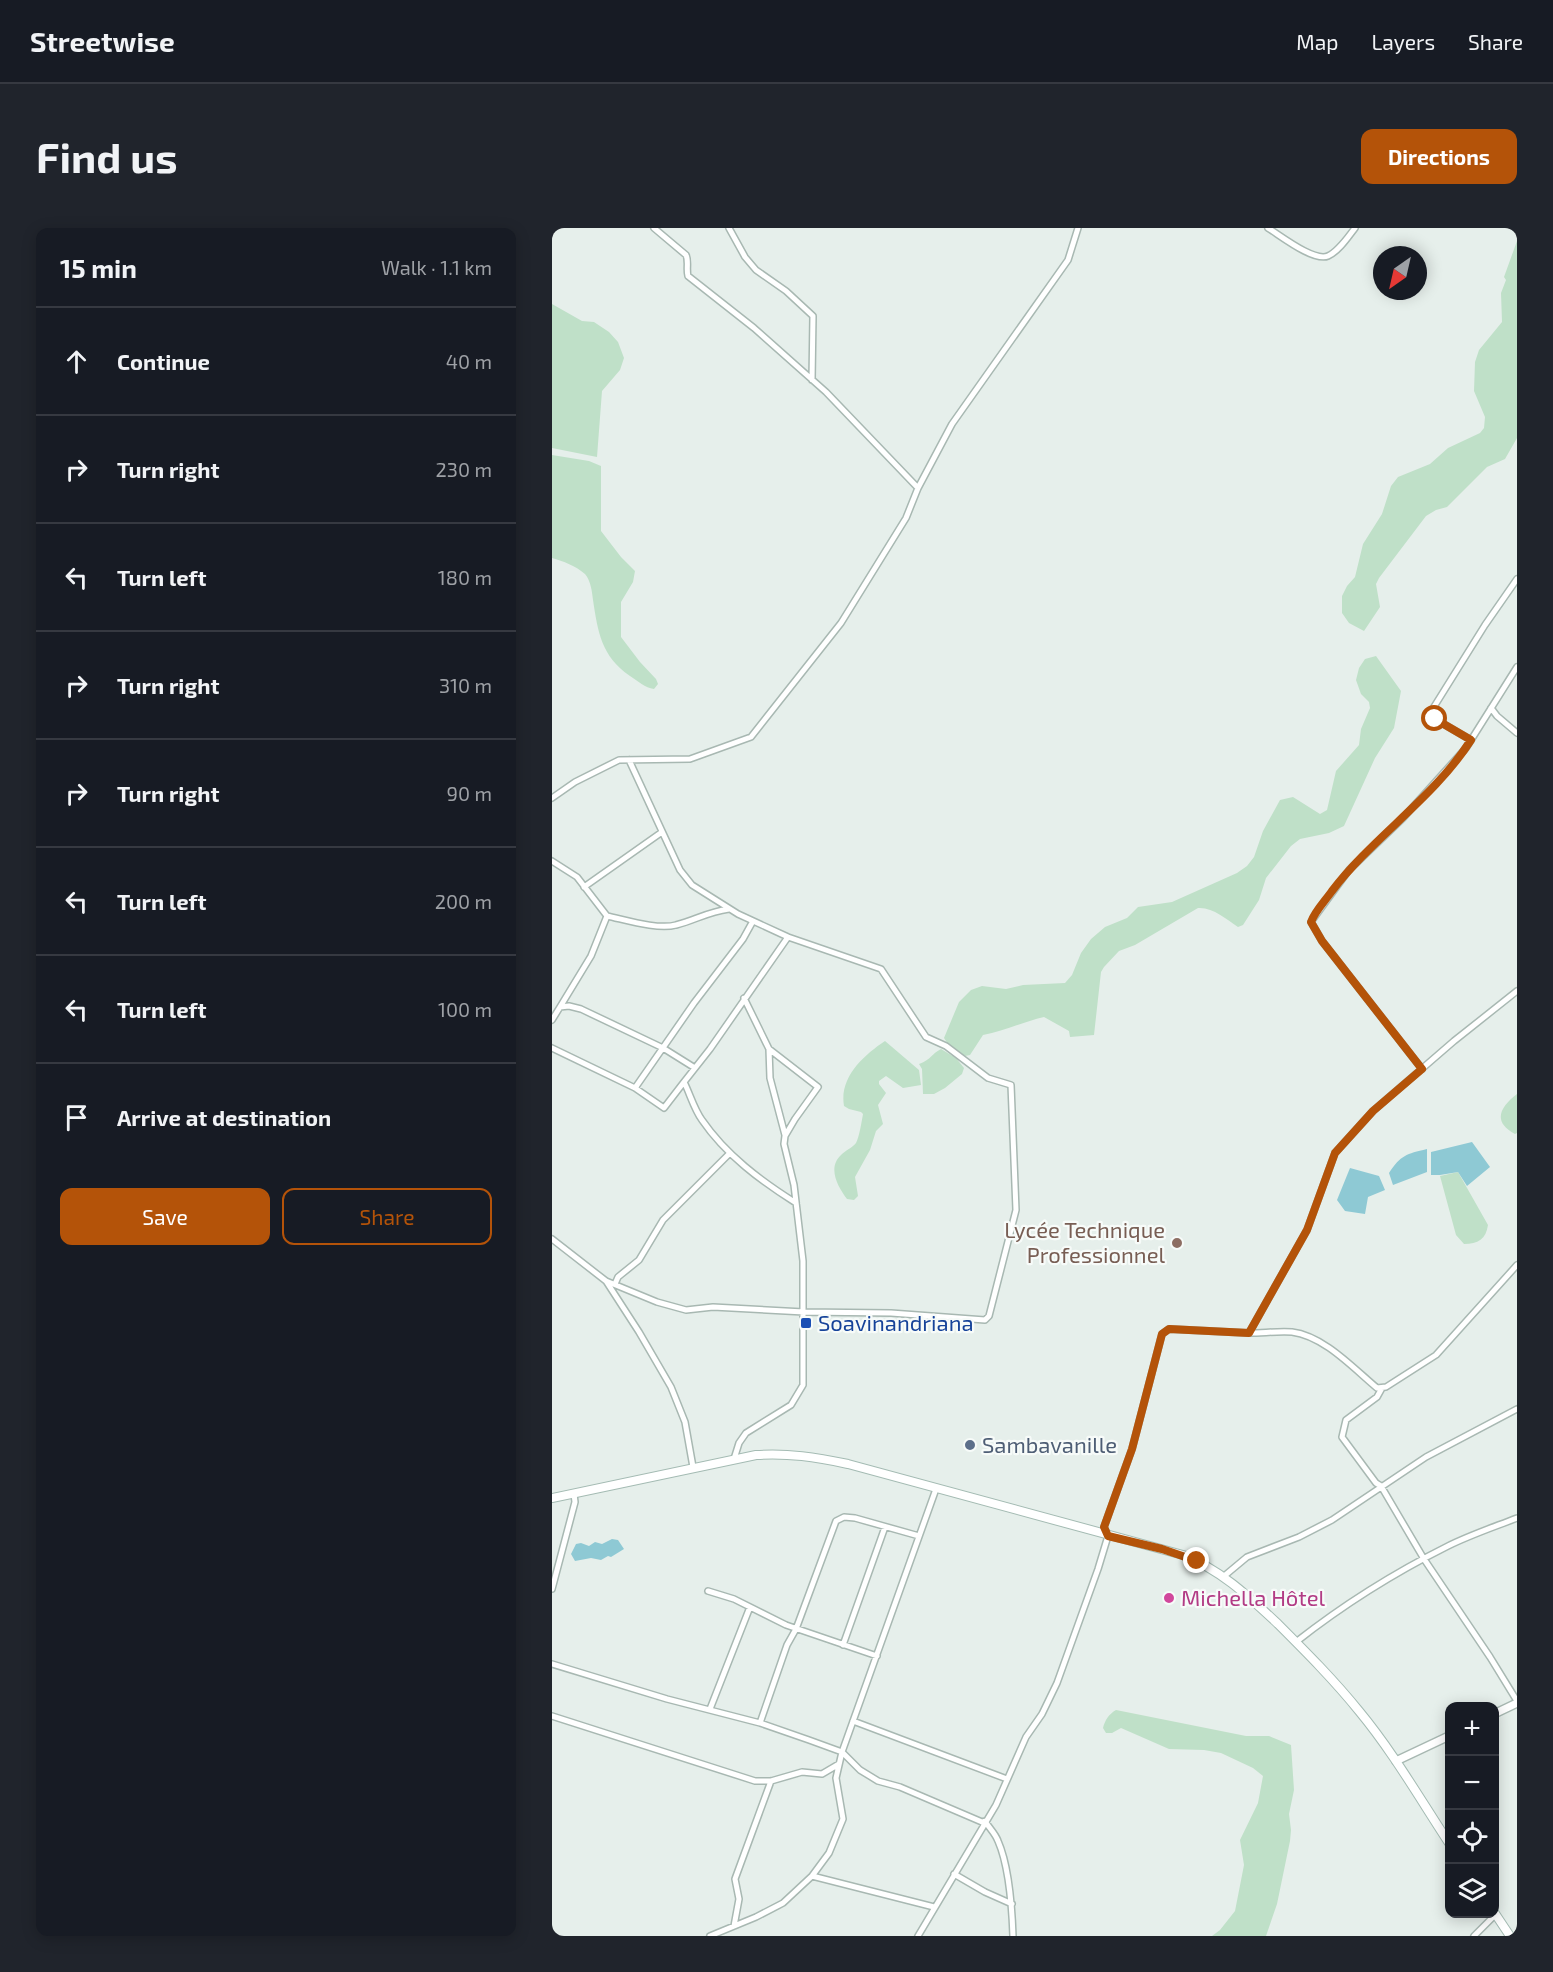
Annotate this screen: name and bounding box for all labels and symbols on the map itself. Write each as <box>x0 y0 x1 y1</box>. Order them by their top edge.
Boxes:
north arrow <box>1373 246 1427 300</box>
route start <box>1421 705 1447 731</box>
place label: Lycée Technique Professionnel <box>1004 1216 1165 1267</box>
marker: Lycée Technique Professionnel <box>1170 1236 1184 1250</box>
place label: Soavinandriana <box>818 1309 974 1335</box>
marker: Soavinandriana <box>799 1316 813 1330</box>
place label: Sambavanille <box>982 1431 1117 1457</box>
marker: Sambavanille <box>963 1438 977 1452</box>
route end <box>1183 1547 1209 1573</box>
place label: Michella Hôtel <box>1181 1584 1326 1610</box>
marker: Michella Hôtel <box>1162 1591 1176 1605</box>

